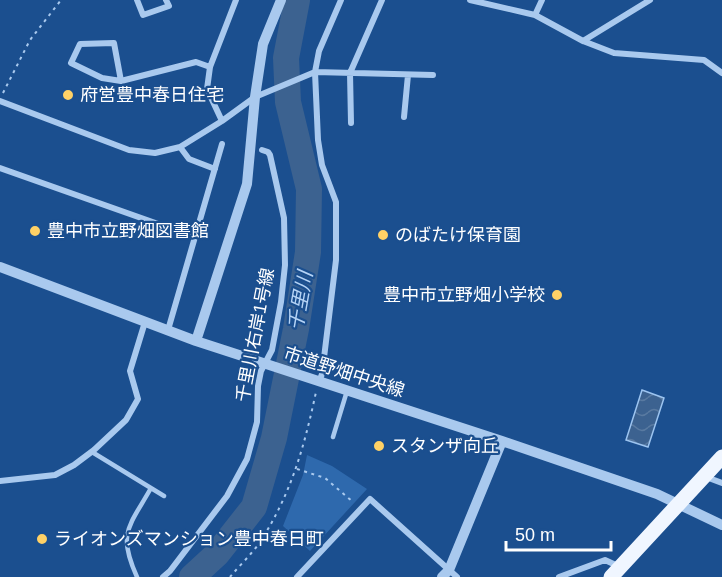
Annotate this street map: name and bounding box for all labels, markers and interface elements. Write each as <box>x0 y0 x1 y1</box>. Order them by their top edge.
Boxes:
place label: 府営豊中春日住宅 <box>80 85 224 105</box>
marker: 府営豊中春日住宅 <box>61 88 75 102</box>
place label: 豊中市立野畑図書館 <box>47 221 209 241</box>
marker: 豊中市立野畑図書館 <box>28 224 42 238</box>
place label: のばたけ保育園 <box>395 225 521 245</box>
marker: のばたけ保育園 <box>376 228 390 242</box>
street label: 千里川右岸1号線 <box>232 266 278 404</box>
water label: 千里川 <box>284 268 316 332</box>
place label: 豊中市立野畑小学校 <box>383 285 545 305</box>
marker: 豊中市立野畑小学校 <box>550 288 564 302</box>
street label: 市道野畑中央線 <box>281 343 407 401</box>
place label: スタンザ向丘 <box>391 436 499 456</box>
marker: スタンザ向丘 <box>372 439 386 453</box>
scale bar <box>506 514 611 552</box>
text: 50 m <box>515 525 555 545</box>
place label: ライオンズマンション豊中春日町 <box>54 529 324 549</box>
marker: ライオンズマンション豊中春日町 <box>35 532 49 546</box>

